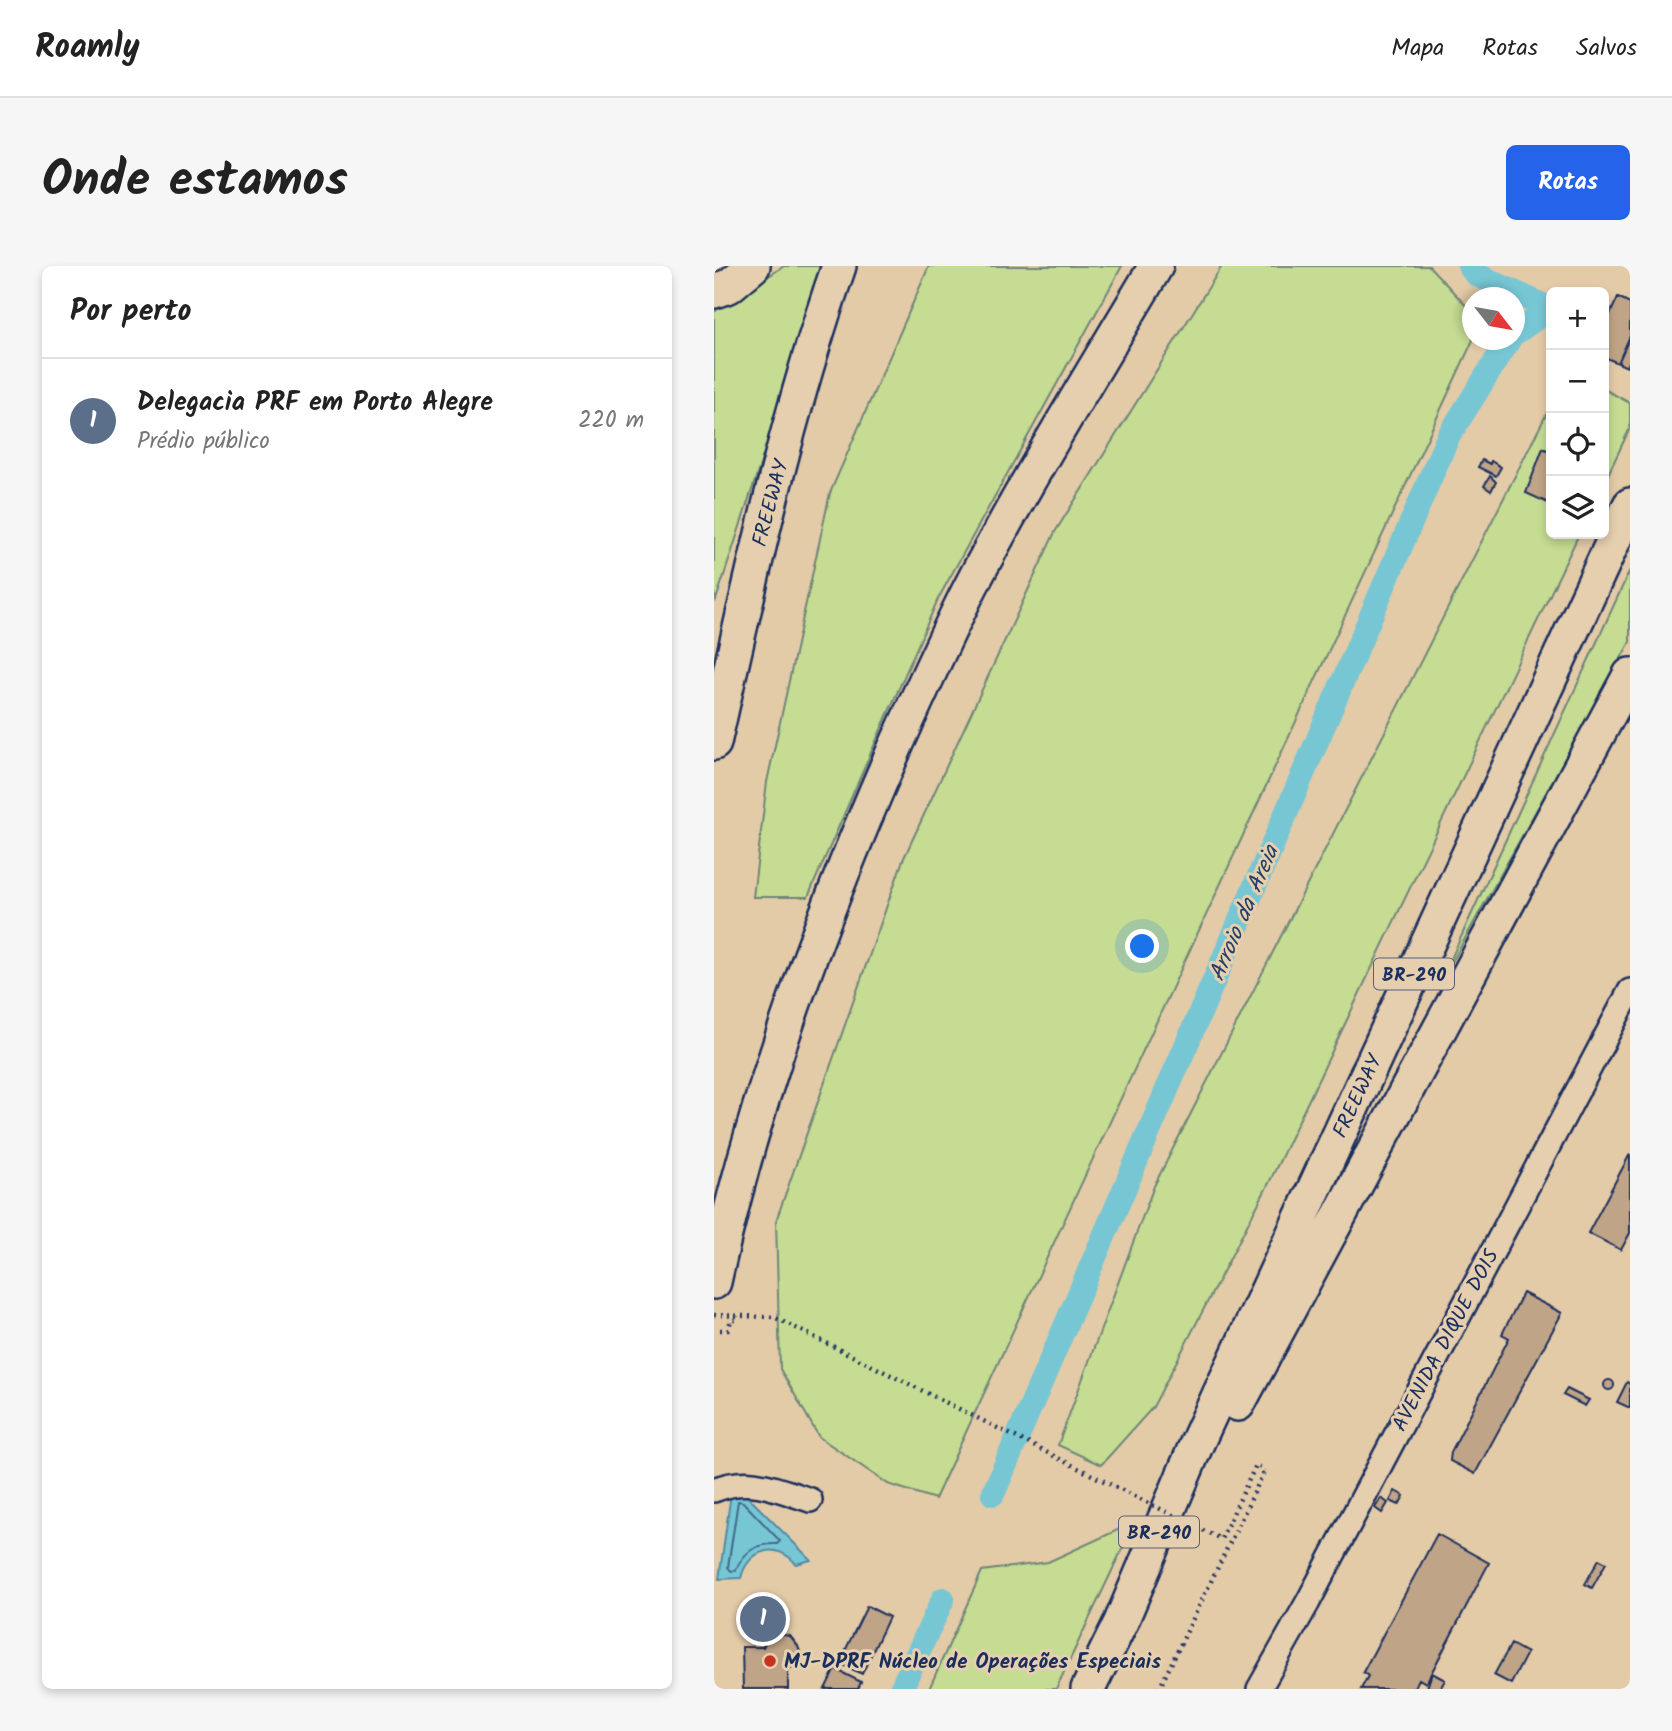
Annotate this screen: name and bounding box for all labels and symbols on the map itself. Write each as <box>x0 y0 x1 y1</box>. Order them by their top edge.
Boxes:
north arrow <box>1462 287 1525 350</box>
street label: FREEWAY <box>744 455 799 551</box>
water label: Arroio da Areia <box>1200 838 1290 987</box>
your location <box>1125 929 1159 963</box>
road number: BR-290 <box>1374 958 1454 989</box>
street label: FREEWAY <box>1325 1048 1393 1144</box>
street label: AVENIDA DIQUE DOIS <box>1384 1244 1508 1438</box>
road number: BR-290 <box>1119 1516 1199 1548</box>
pin: 1 <box>740 1593 786 1645</box>
place label: MJ-DPRF Núcleo de Operações Especiais <box>784 1646 1161 1679</box>
marker: MJ-DPRF Núcleo de Operações Especiais <box>762 1653 778 1669</box>

